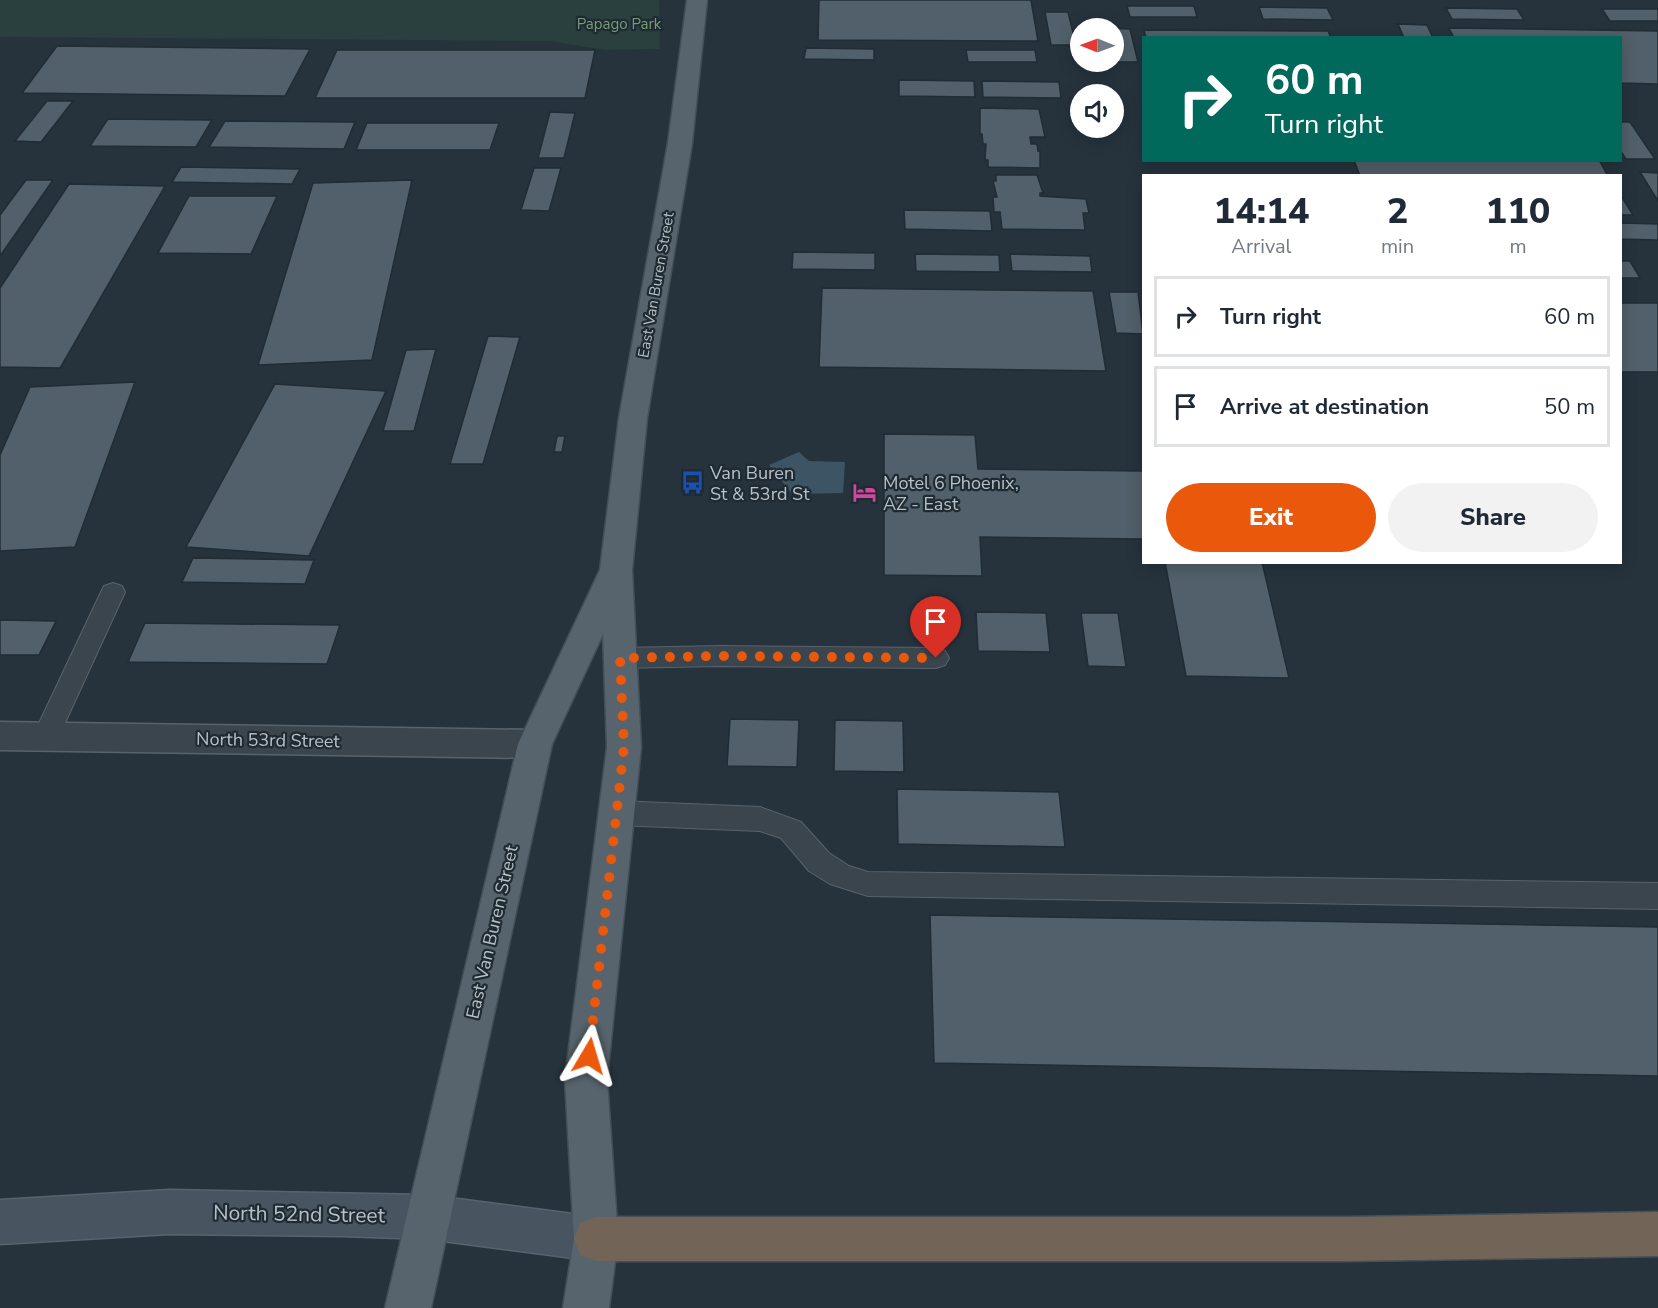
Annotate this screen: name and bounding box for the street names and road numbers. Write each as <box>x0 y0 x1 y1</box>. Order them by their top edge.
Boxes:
street label: East Van Buren Street <box>633 210 679 359</box>
street label: North 53rd Street <box>196 727 341 753</box>
street label: East Van Buren Street <box>460 842 524 1021</box>
street label: North 52nd Street <box>213 1199 386 1230</box>

